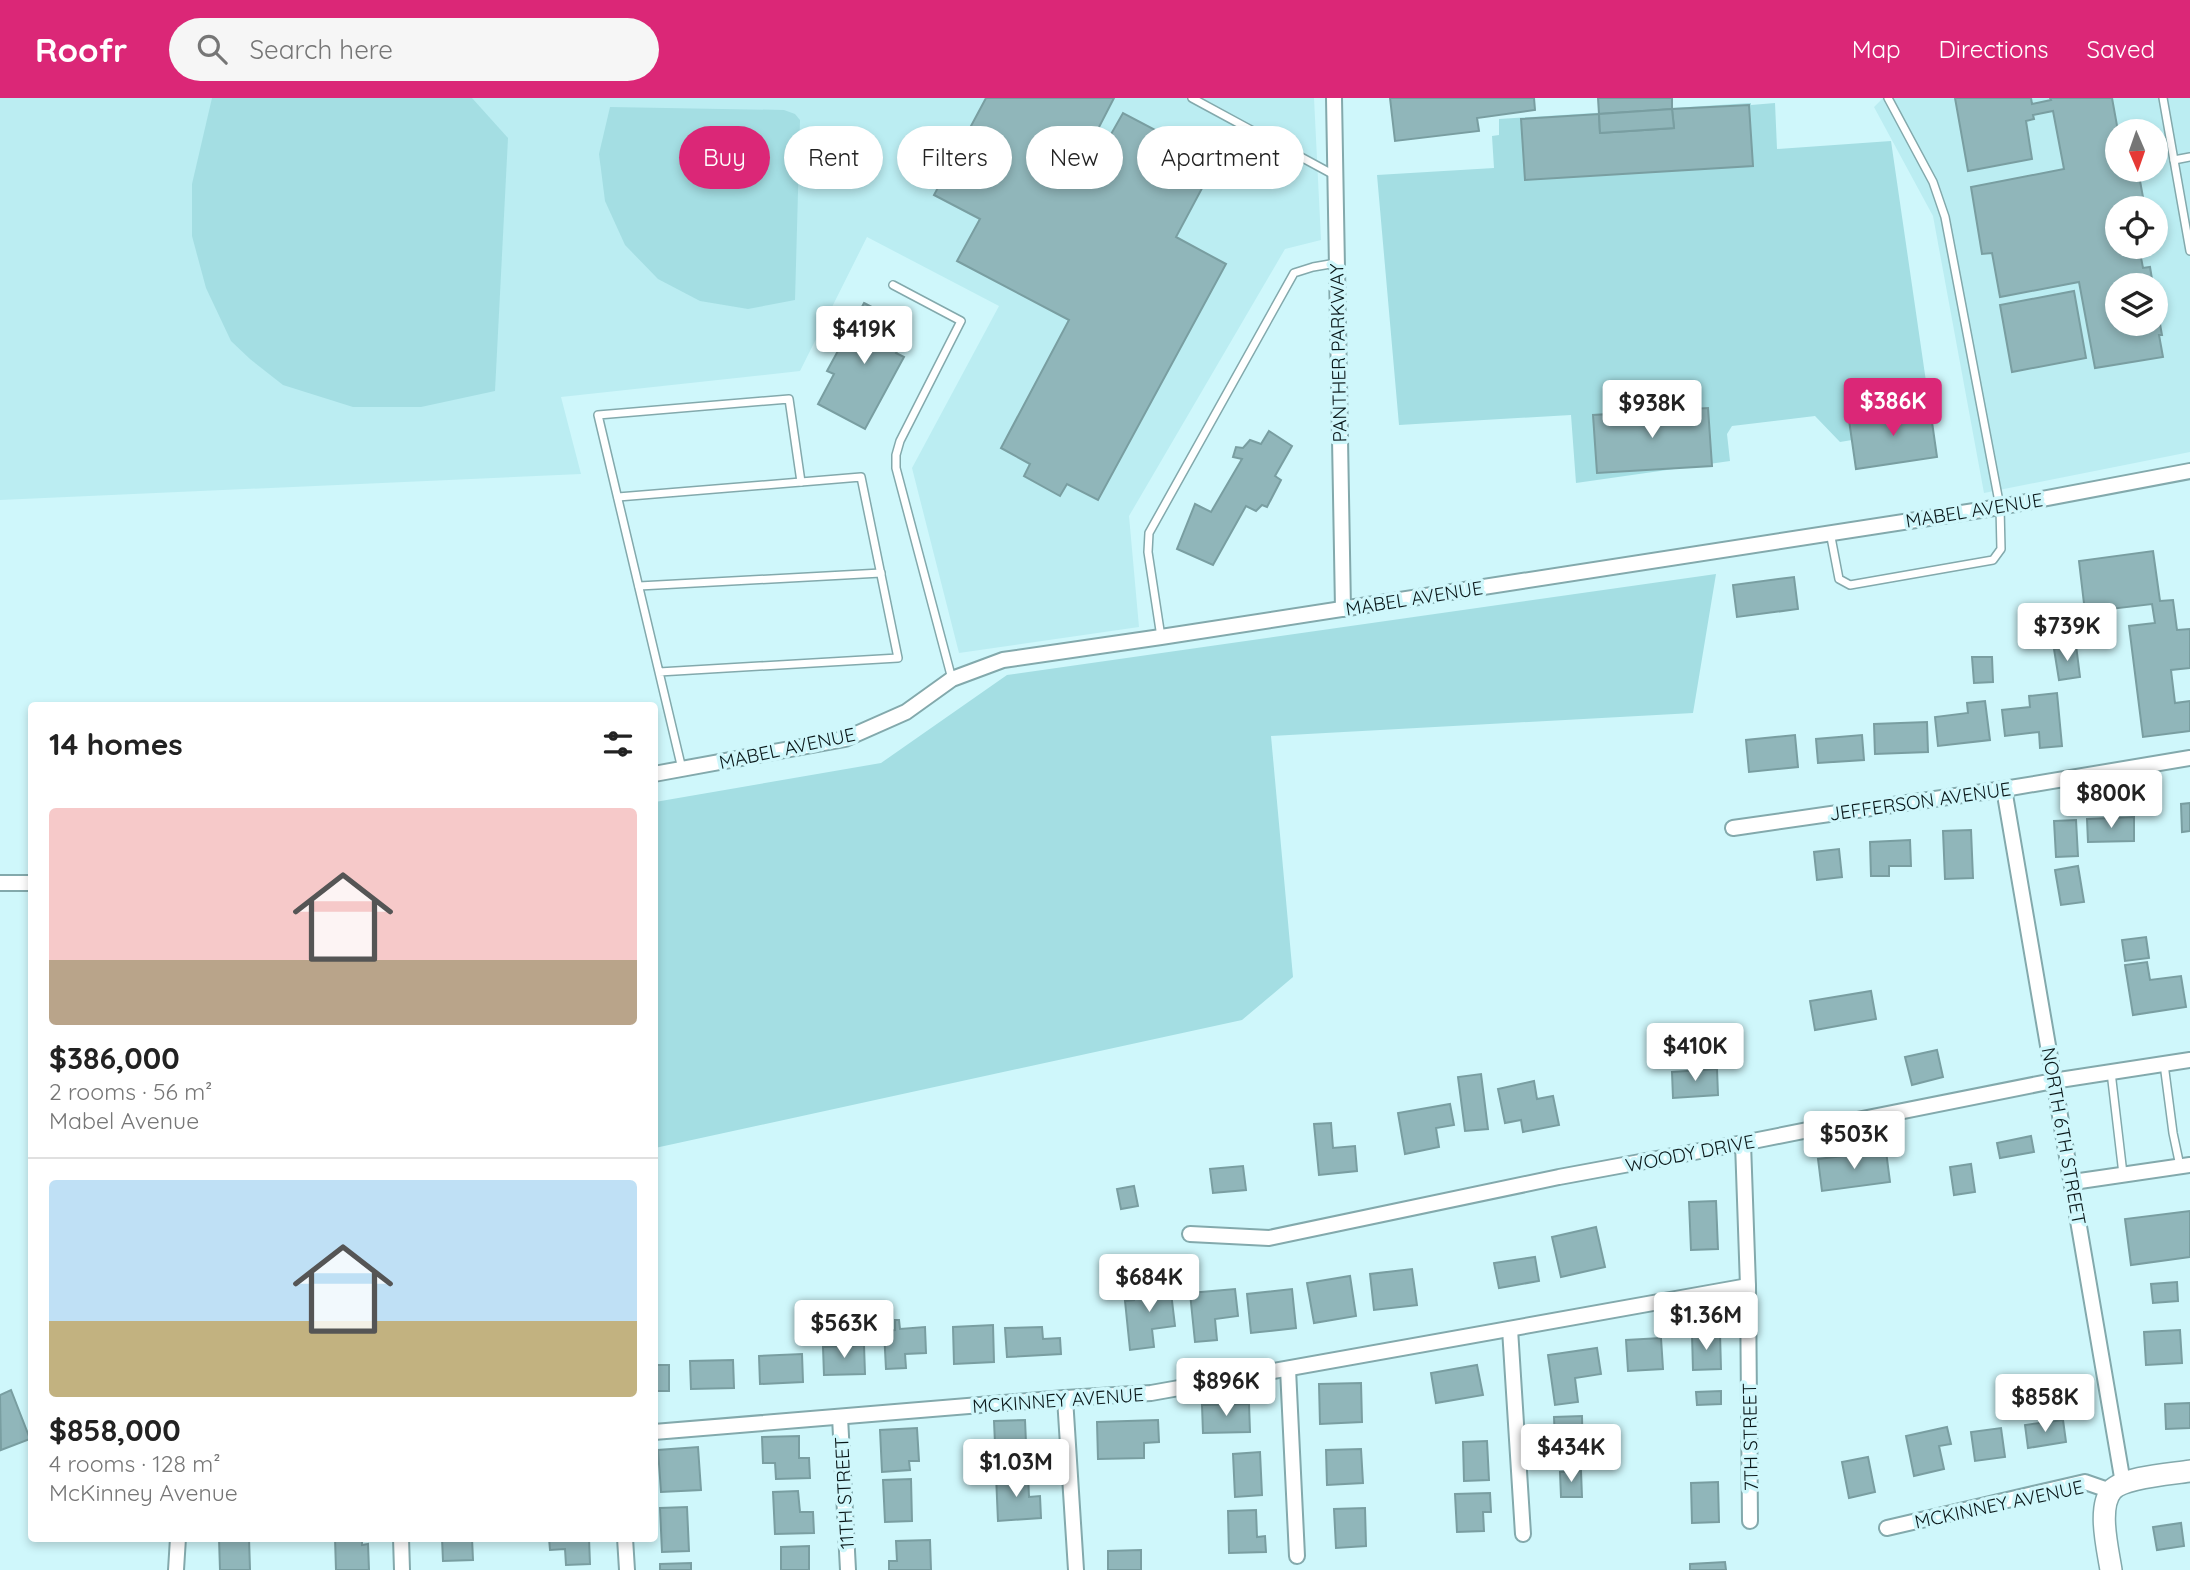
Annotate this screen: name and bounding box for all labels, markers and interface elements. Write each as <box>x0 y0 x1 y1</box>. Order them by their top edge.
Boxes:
search box <box>169 18 659 81</box>
text: Roofr <box>35 29 127 70</box>
icon: search <box>193 30 231 68</box>
text: Search here <box>249 33 393 66</box>
text: Map <box>1852 34 1901 64</box>
text: Directions <box>1939 34 2049 64</box>
text: Saved <box>2087 34 2155 64</box>
north arrow <box>2105 119 2168 182</box>
map controls <box>2105 119 2168 336</box>
chip: Buy <box>679 126 770 189</box>
chip: Rent <box>784 126 883 189</box>
chip: Filters <box>897 126 1012 189</box>
chip: New <box>1026 126 1123 189</box>
chip: Apartment <box>1137 126 1304 189</box>
button: locate <box>2105 196 2168 259</box>
street label: PANTHER PARKWAY <box>1324 263 1352 443</box>
button: layers <box>2105 273 2168 336</box>
pin: $419K <box>815 306 913 366</box>
text: $419K <box>832 314 896 343</box>
pin: $386K <box>1844 378 1942 438</box>
pin: $938K <box>1603 380 1701 440</box>
text: $386K <box>1860 386 1926 415</box>
text: $938K <box>1619 388 1685 417</box>
street label: MABEL AVENUE <box>1904 487 2044 533</box>
street label: MABEL AVENUE <box>1344 575 1484 621</box>
pin: $739K <box>2018 603 2116 663</box>
text: $739K <box>2034 611 2100 640</box>
street label: MABEL AVENUE <box>717 722 857 774</box>
text: 14 homes <box>49 725 183 763</box>
icon: filters <box>599 725 637 763</box>
pin: $800K <box>2062 770 2160 830</box>
street label: JEFFERSON AVENUE <box>1828 776 2012 826</box>
text: $800K <box>2076 778 2146 807</box>
icon: home <box>280 854 406 980</box>
pin: $410K <box>1646 1024 1744 1083</box>
text: $410K <box>1663 1031 1727 1060</box>
text: $386,000 <box>49 1039 180 1077</box>
street label: NORTH 6TH STREET <box>2037 1045 2091 1227</box>
text: 2 rooms · 56 m² <box>49 1077 212 1106</box>
text: Mabel Avenue <box>49 1106 199 1135</box>
pin: $503K <box>1805 1112 1903 1171</box>
text: $503K <box>1820 1119 1888 1148</box>
street label: WOODY DRIVE <box>1623 1129 1757 1177</box>
icon: home <box>280 1226 406 1352</box>
pin: $684K <box>1100 1254 1198 1314</box>
text: $684K <box>1115 1262 1183 1291</box>
pin: $1.36M <box>1649 1292 1763 1352</box>
pin: $563K <box>795 1300 893 1360</box>
text: $1.36M <box>1670 1300 1742 1329</box>
text: $563K <box>810 1308 878 1337</box>
pin: $896K <box>1177 1358 1275 1418</box>
text: $896K <box>1192 1366 1260 1395</box>
pin: $858K <box>1996 1374 2094 1434</box>
street label: MCKINNEY AVENUE <box>971 1382 1145 1418</box>
text: $858K <box>2011 1382 2079 1411</box>
street label: 7TH STREET <box>1737 1383 1763 1491</box>
text: $858,000 <box>49 1411 181 1449</box>
pin: $434K <box>1522 1424 1620 1484</box>
text: $434K <box>1537 1432 1605 1461</box>
street label: 11TH STREET <box>829 1436 859 1550</box>
pin: $1.03M <box>959 1440 1073 1499</box>
text: $1.03M <box>979 1447 1053 1476</box>
text: 4 rooms · 128 m² <box>49 1449 221 1478</box>
street label: MCKINNEY AVENUE <box>1912 1474 2086 1534</box>
text: McKinney Avenue <box>49 1478 238 1507</box>

